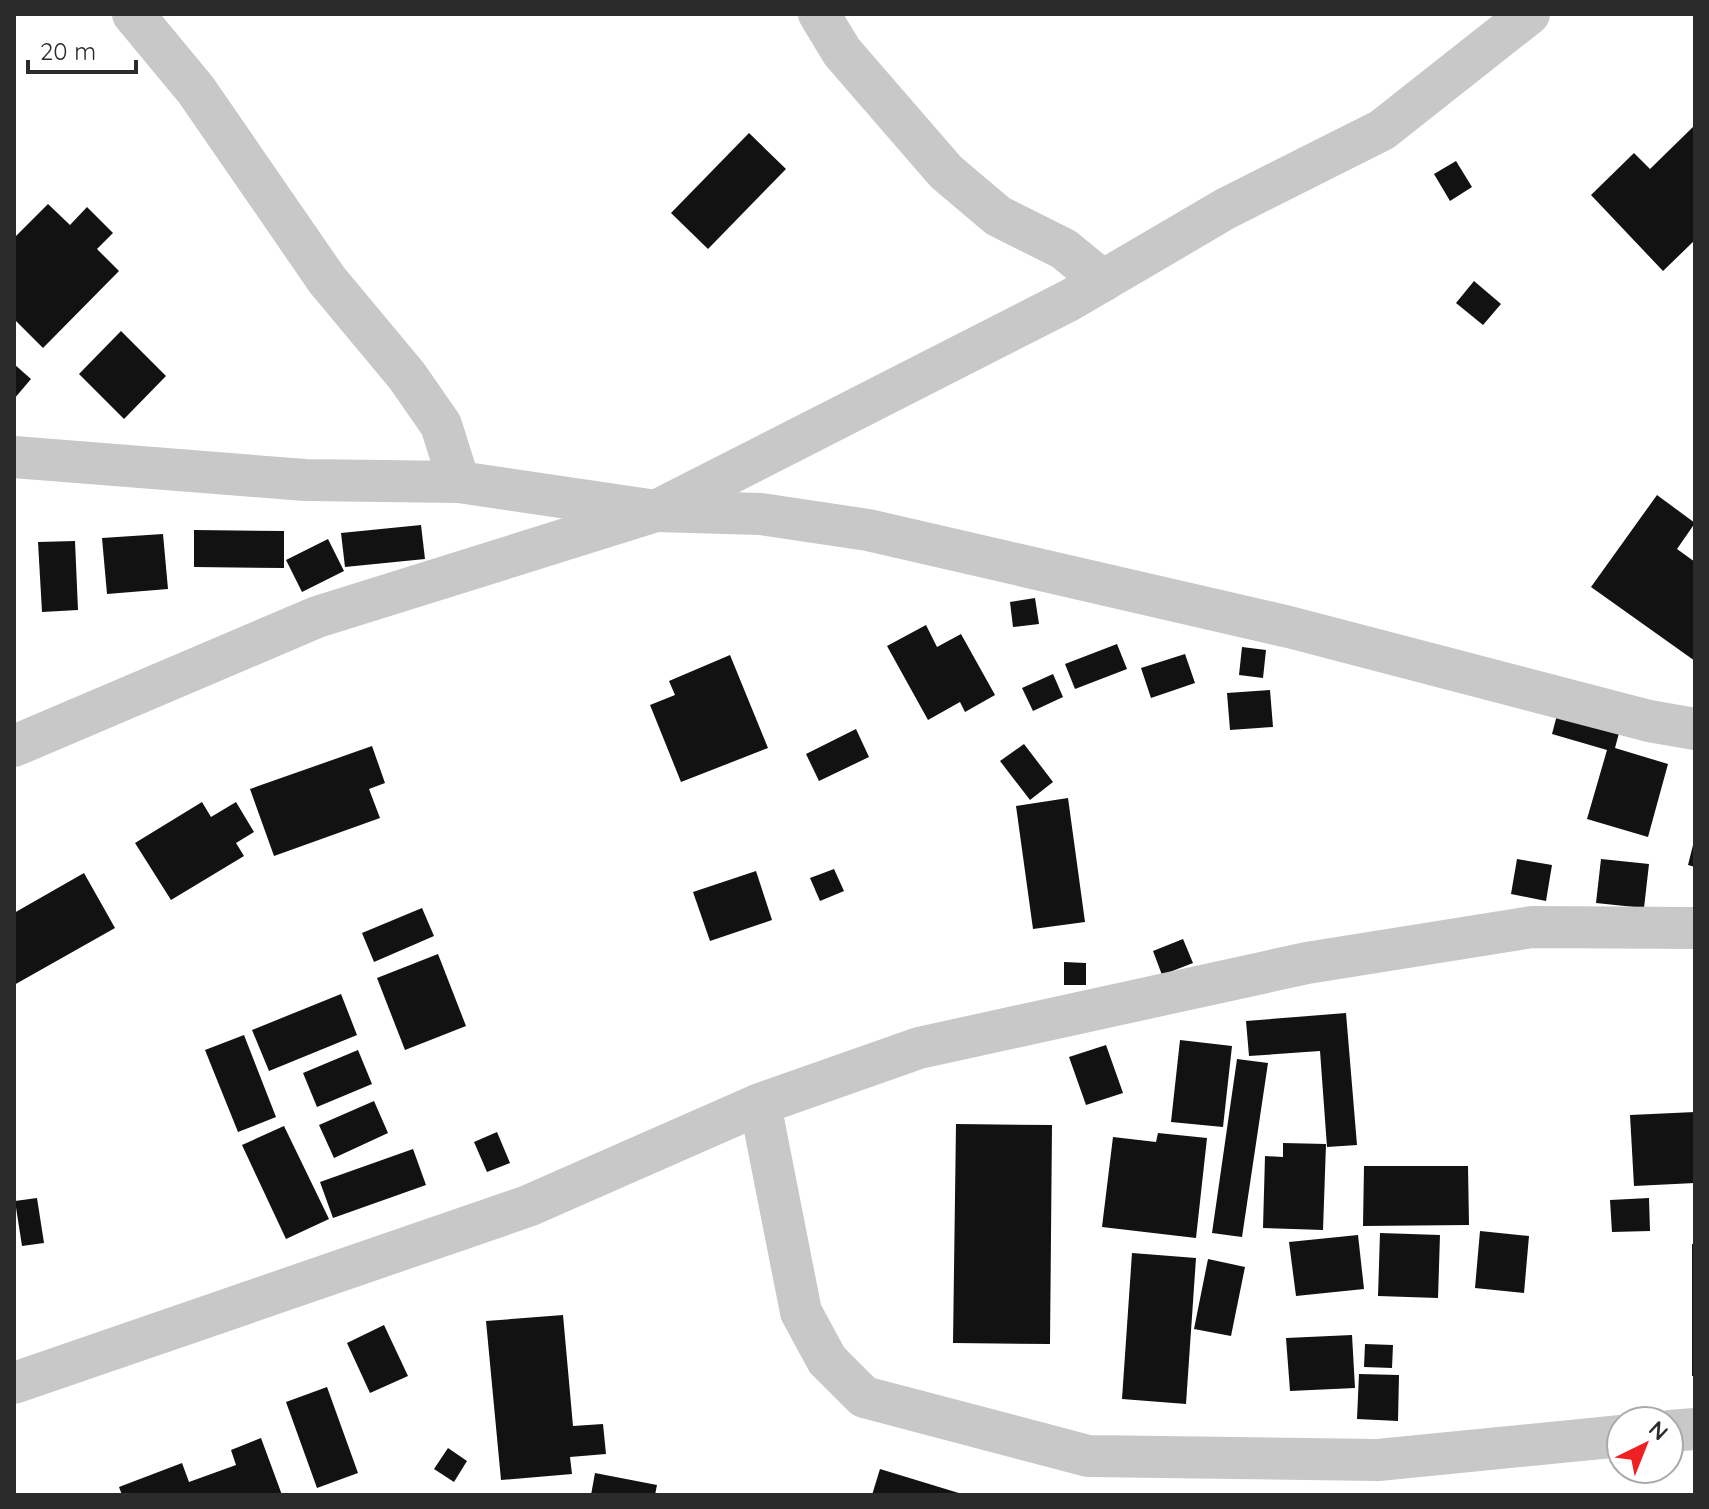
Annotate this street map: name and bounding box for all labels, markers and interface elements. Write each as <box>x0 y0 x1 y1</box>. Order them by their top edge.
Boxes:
scale bar <box>28 24 136 74</box>
text: 20 m <box>40 36 96 66</box>
north arrow <box>1605 1405 1685 1485</box>
text: N <box>1643 1415 1674 1446</box>

